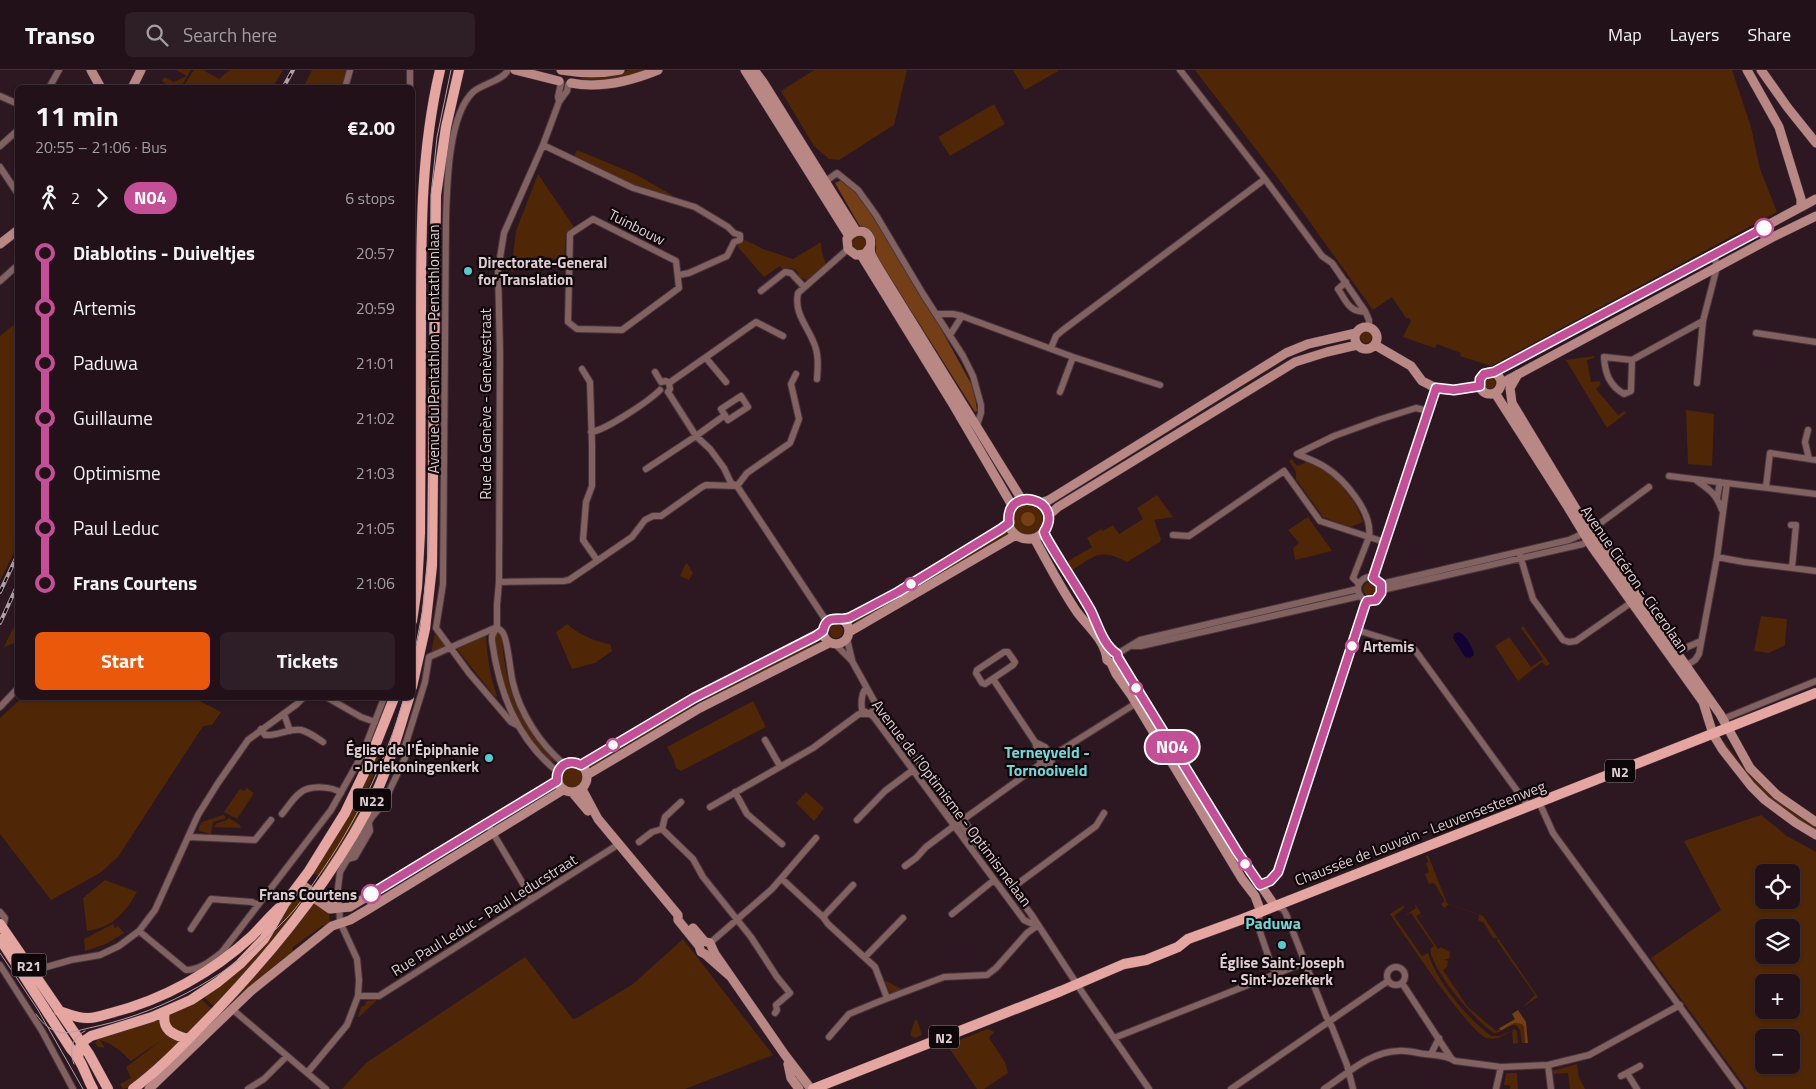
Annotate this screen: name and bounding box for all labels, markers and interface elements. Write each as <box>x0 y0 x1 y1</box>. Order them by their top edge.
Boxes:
search box <box>125 12 475 57</box>
text: Transo <box>25 17 95 53</box>
text: Search here <box>183 20 277 49</box>
icon: search <box>143 21 171 49</box>
text: Map <box>1608 21 1642 48</box>
text: Layers <box>1670 21 1719 48</box>
text: Share <box>1747 21 1791 48</box>
text: 11 min <box>35 94 119 137</box>
text: €2.00 <box>348 113 395 142</box>
text: 20:55 – 21:06 · Bus <box>35 135 167 159</box>
icon: walk <box>35 184 63 212</box>
icon: forward <box>88 184 116 212</box>
text: N04 <box>134 184 167 211</box>
text: 2 <box>71 186 80 210</box>
text: 6 stops <box>345 186 395 210</box>
street label: Tuinbouw <box>605 203 669 251</box>
unlabelled marker <box>1754 218 1774 238</box>
street label: Avenue du Pentathlon - Pentathlonlaan <box>422 224 445 474</box>
text: Diablotins - Duiveltjes <box>73 238 255 267</box>
text: 20:57 <box>356 241 395 265</box>
place label: Directorate-General for Translation <box>478 251 607 291</box>
marker: Directorate-General for Translation <box>462 265 474 277</box>
text: Artemis <box>73 293 136 322</box>
text: 20:59 <box>356 296 395 320</box>
street label: Rue de Genève - Genèvestraat <box>474 307 497 500</box>
text: Paduwa <box>73 348 138 377</box>
text: 21:01 <box>356 351 395 375</box>
text: Guillaume <box>73 403 153 432</box>
text: 21:02 <box>356 406 395 430</box>
text: Optimisme <box>73 458 161 487</box>
text: 21:03 <box>356 461 395 485</box>
street label: Avenue Cicéron - Cicerolaan <box>1575 501 1695 657</box>
text: Paul Leduc <box>73 513 159 542</box>
text: 21:05 <box>356 516 395 540</box>
text: Frans Courtens <box>73 568 197 597</box>
text: 21:06 <box>356 571 395 595</box>
unlabelled marker <box>904 577 918 591</box>
button: Start <box>35 632 210 690</box>
button: Tickets <box>220 632 395 690</box>
place label: Artemis <box>1363 635 1414 658</box>
marker: Artemis <box>1345 639 1359 653</box>
unlabelled marker <box>1129 681 1143 695</box>
street label: Avenue de l'Optimisme - Optimismelaan <box>866 695 1038 911</box>
line badge: N04 <box>1143 731 1201 763</box>
text: N04 <box>1156 733 1188 760</box>
place label: Église de l'Épiphanie - Driekoningenkerk <box>346 738 479 778</box>
unlabelled marker <box>606 738 620 752</box>
district label: Terneyveld - Tornooiveld <box>1004 740 1090 782</box>
marker: Église de l'Épiphanie - Driekoningenkerk <box>483 752 495 764</box>
road number: N2 <box>1605 759 1635 782</box>
street label: Chaussée de Louvain - Leuvensesteenweg <box>1291 774 1549 892</box>
road number: N22 <box>353 788 391 812</box>
street label: Rue Paul Leduc - Paul Leducstraat <box>387 848 582 982</box>
unlabelled marker <box>1238 857 1252 871</box>
map controls <box>1755 864 1800 1074</box>
button: locate <box>1755 864 1800 909</box>
place label: Frans Courtens <box>259 883 357 906</box>
marker: Frans Courtens <box>361 884 381 904</box>
district label: Paduwa <box>1245 911 1301 935</box>
button: layers <box>1755 919 1800 964</box>
marker: Église Saint-Joseph - Sint-Jozefkerk <box>1276 939 1288 951</box>
place label: Église Saint-Joseph - Sint-Jozefkerk <box>1219 951 1345 991</box>
road number: R21 <box>12 954 46 976</box>
button: + <box>1755 974 1800 1019</box>
road number: N2 <box>929 1026 959 1049</box>
button: − <box>1755 1029 1800 1074</box>

